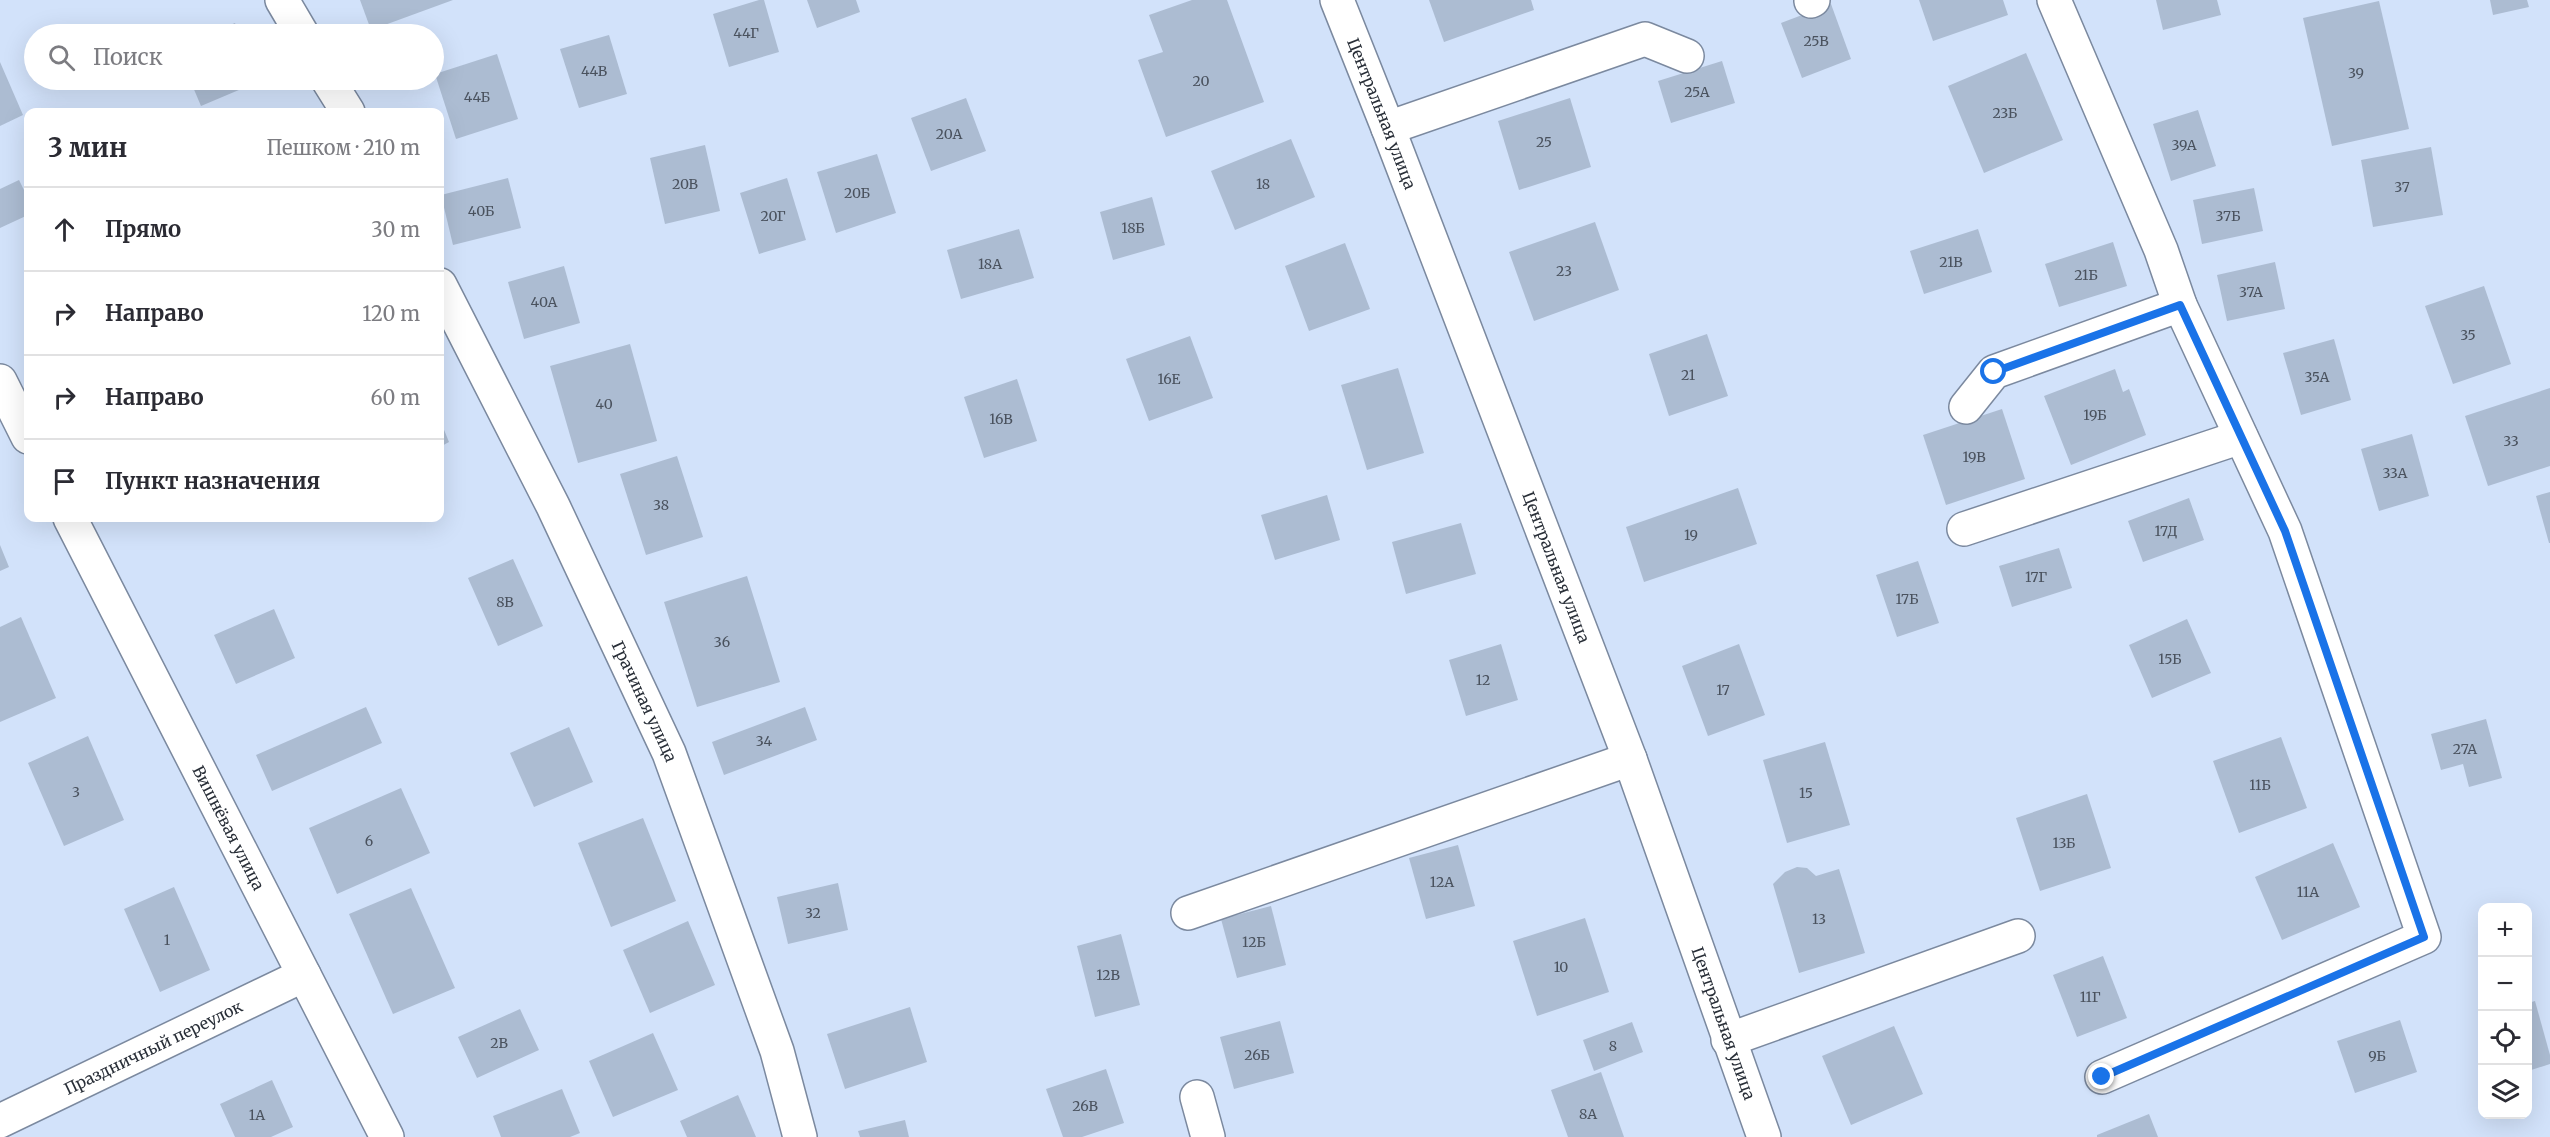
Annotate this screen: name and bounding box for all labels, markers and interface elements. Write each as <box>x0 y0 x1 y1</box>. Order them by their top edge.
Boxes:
search box <box>24 24 444 90</box>
house number: 44Г <box>733 24 759 42</box>
house number: 25В <box>1803 32 1829 50</box>
street label: Центральная улица <box>1343 35 1421 192</box>
icon: search <box>45 41 78 74</box>
text: Поиск <box>93 43 163 71</box>
house number: 44В <box>581 62 607 80</box>
house number: 39 <box>2348 64 2364 82</box>
house number: 20 <box>1192 72 1210 90</box>
house number: 25А <box>1684 83 1710 101</box>
house number: 44Б <box>464 88 491 106</box>
house number: 23Б <box>1993 104 2018 122</box>
house number: 20А <box>936 125 962 143</box>
text: 3 мин <box>48 131 127 164</box>
house number: 25 <box>1536 133 1552 151</box>
text: Пешком · 210 m <box>267 135 420 160</box>
house number: 39А <box>2171 136 2197 154</box>
house number: 20В <box>672 175 698 193</box>
house number: 18 <box>1256 175 1270 193</box>
house number: 37 <box>2394 178 2410 196</box>
house number: 20Б <box>844 184 870 202</box>
house number: 40Б <box>468 202 495 220</box>
house number: 20Г <box>760 207 786 225</box>
house number: 37Б <box>2215 207 2241 225</box>
icon: ahead <box>48 213 81 246</box>
text: Прямо <box>105 215 181 243</box>
text: 30 m <box>371 217 420 242</box>
house number: 18Б <box>1121 219 1145 237</box>
house number: 21В <box>1939 253 1963 271</box>
house number: 18А <box>978 255 1002 273</box>
house number: 23 <box>1556 262 1572 280</box>
house number: 21Б <box>2074 266 2098 284</box>
house number: 37А <box>2239 283 2263 301</box>
house number: 40А <box>531 293 558 311</box>
icon: right <box>48 297 81 330</box>
text: Направо <box>105 299 204 327</box>
text: 120 m <box>362 301 420 326</box>
house number: 35 <box>2460 326 2476 344</box>
route start <box>1980 358 2006 384</box>
house number: 21 <box>1681 366 1695 384</box>
house number: 35А <box>2305 368 2330 386</box>
house number: 16Е <box>1158 370 1181 388</box>
icon: right <box>48 381 81 414</box>
text: Направо <box>105 383 204 411</box>
text: 60 m <box>370 385 420 410</box>
house number: 40 <box>595 395 613 413</box>
house number: 19Б <box>2083 406 2107 424</box>
house number: 16В <box>989 410 1013 428</box>
house number: 33 <box>2503 432 2519 450</box>
house number: 19В <box>1962 448 1986 466</box>
house number: 33А <box>2383 464 2408 482</box>
icon: arrive <box>48 465 81 498</box>
text: Пункт назначения <box>105 467 320 495</box>
street label: Центральная улица <box>1518 488 1595 646</box>
house number: 38 <box>653 496 669 514</box>
house number: 17Д <box>2155 522 2177 540</box>
house number: 19 <box>1684 526 1698 544</box>
house number: 17Г <box>2025 568 2047 586</box>
house number: 17Б <box>1895 590 1919 608</box>
house number: 8В <box>496 593 514 611</box>
house number: 36 <box>714 633 730 651</box>
street label: Грачиная улица <box>608 638 681 765</box>
house number: 15Б <box>2158 650 2182 668</box>
house number: 12 <box>1476 671 1490 689</box>
house number: 17 <box>1716 681 1730 699</box>
house number: 34 <box>756 732 773 750</box>
house number: 27А <box>2453 740 2477 758</box>
street label: Вишнёвая улица <box>188 762 269 894</box>
house number: 11Б <box>2249 776 2271 794</box>
house number: 3 <box>72 783 80 801</box>
house number: 15 <box>1799 784 1813 802</box>
house number: 6 <box>365 832 373 850</box>
house number: 13Б <box>2052 834 2076 852</box>
house number: 12А <box>1430 873 1454 891</box>
house number: 11А <box>2297 883 2319 901</box>
map controls <box>2478 903 2532 1119</box>
button: + <box>2478 903 2532 957</box>
house number: 32 <box>805 904 821 922</box>
house number: 13 <box>1812 910 1826 928</box>
house number: 1 <box>164 931 170 949</box>
house number: 12Б <box>1242 933 1266 951</box>
street label: Центральная улица <box>1687 944 1760 1103</box>
button: − <box>2478 957 2532 1011</box>
house number: 10 <box>1554 958 1568 976</box>
house number: 12В <box>1096 966 1120 984</box>
house number: 11Г <box>2080 988 2101 1006</box>
street label: Праздничный переулок <box>61 996 246 1099</box>
button: locate <box>2478 1011 2532 1065</box>
house number: 2В <box>490 1034 508 1052</box>
house number: 8 <box>1609 1037 1617 1055</box>
house number: 26Б <box>1244 1046 1270 1064</box>
house number: 9Б <box>2368 1047 2386 1065</box>
route end <box>2088 1063 2114 1089</box>
button: layers <box>2478 1065 2532 1119</box>
house number: 26В <box>1072 1097 1098 1115</box>
house number: 8А <box>1579 1105 1597 1123</box>
house number: 1А <box>249 1106 265 1124</box>

